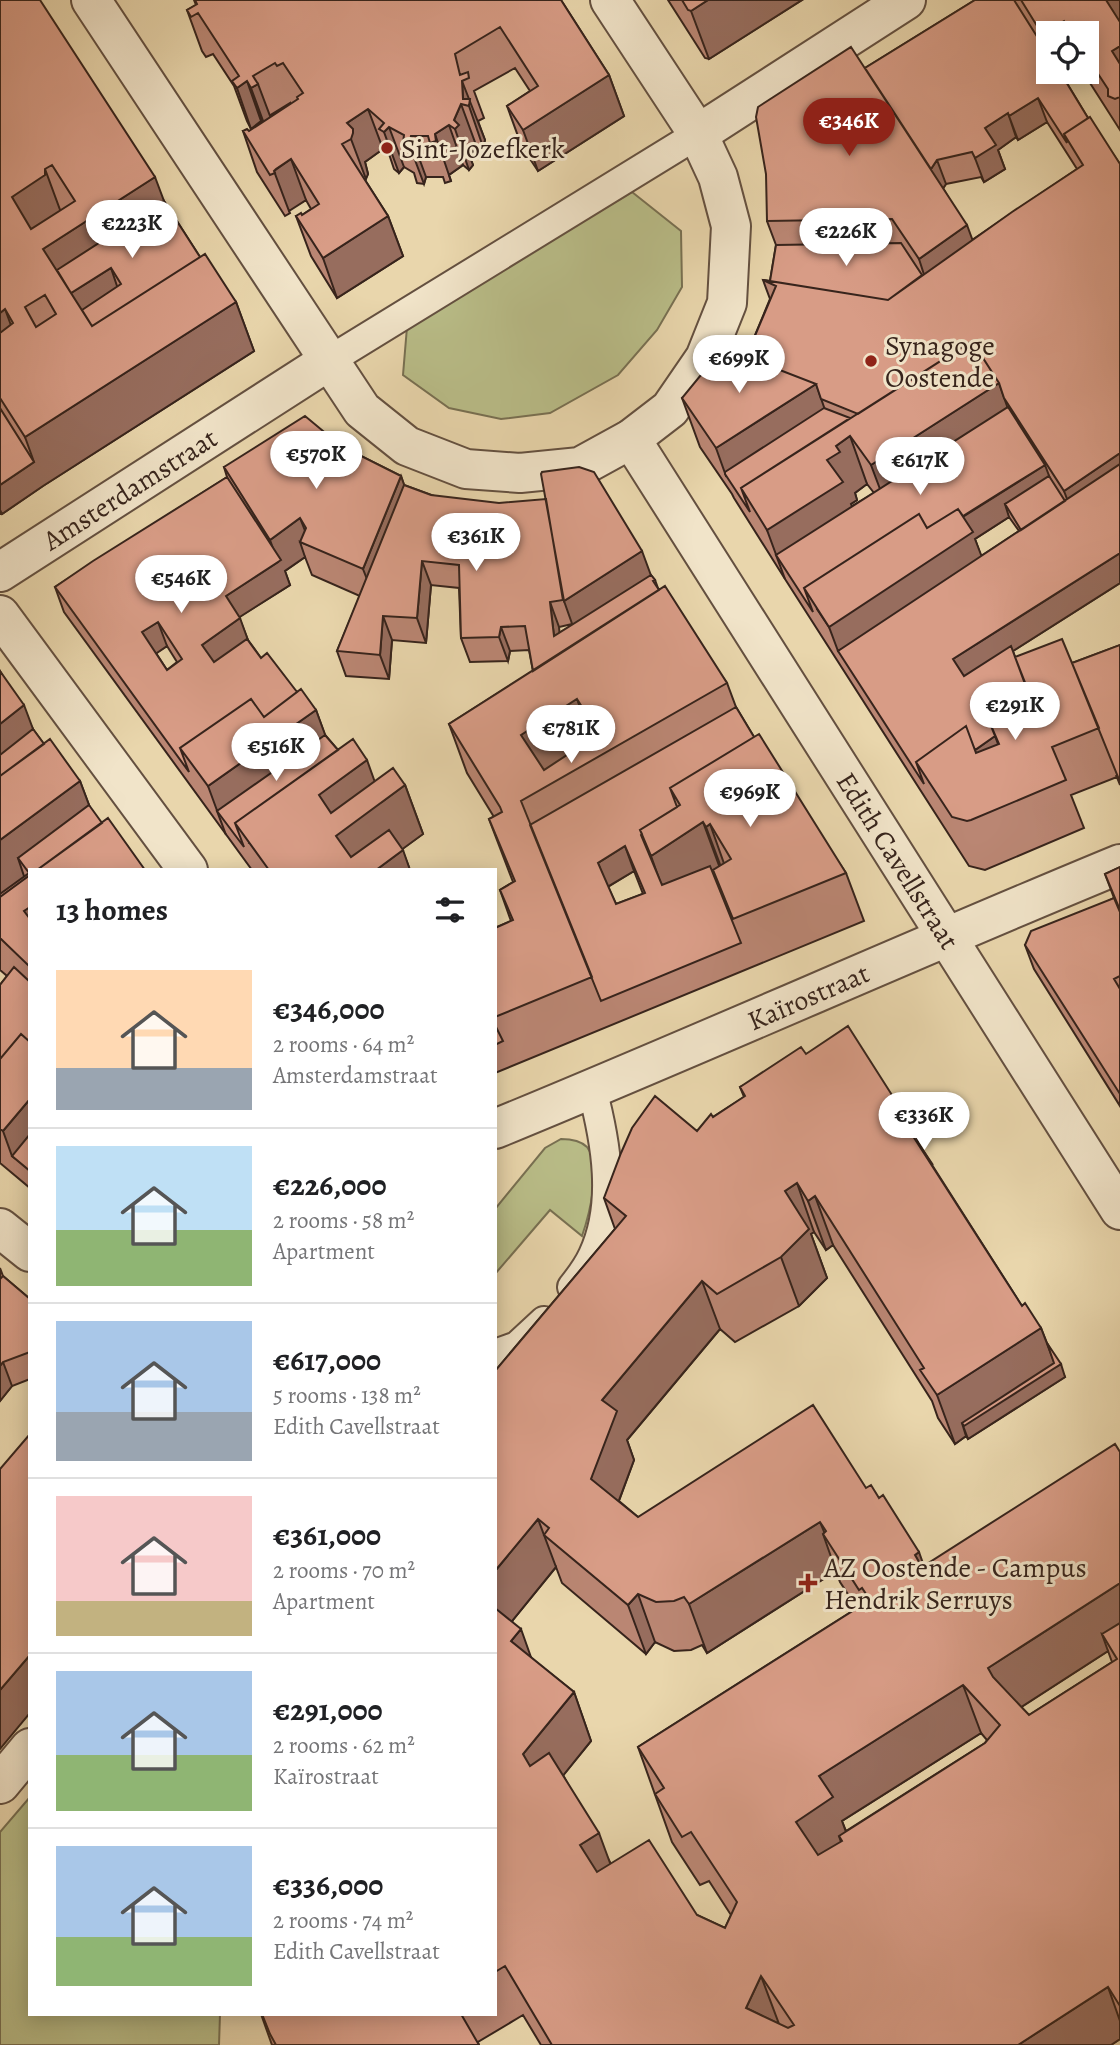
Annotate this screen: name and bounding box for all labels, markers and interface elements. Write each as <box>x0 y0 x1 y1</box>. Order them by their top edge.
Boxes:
map controls <box>1036 21 1099 84</box>
button: locate <box>1036 21 1099 84</box>
pin: €346K <box>800 99 898 158</box>
text: €346K <box>819 105 879 136</box>
place label: Sint-Jozefkerk <box>401 130 565 168</box>
marker: Sint-Jozefkerk <box>379 140 395 156</box>
pin: €223K <box>83 201 181 260</box>
text: €223K <box>102 207 162 238</box>
pin: €226K <box>797 208 895 268</box>
text: €226K <box>815 215 877 246</box>
place label: Synagoge Oostende <box>885 327 995 397</box>
pin: €699K <box>690 336 788 395</box>
text: €699K <box>709 342 769 373</box>
marker: Synagoge Oostende <box>863 353 879 369</box>
street label: Amsterdamstraat <box>35 419 225 560</box>
pin: €570K <box>267 432 365 491</box>
text: €570K <box>286 438 346 469</box>
pin: €617K <box>871 438 969 497</box>
text: €617K <box>891 444 949 475</box>
pin: €361K <box>427 514 525 573</box>
text: €361K <box>447 520 505 551</box>
pin: €546K <box>132 556 230 615</box>
text: €546K <box>151 562 211 593</box>
pin: €291K <box>966 682 1064 742</box>
text: €291K <box>986 689 1044 720</box>
pin: €781K <box>522 706 620 765</box>
text: €781K <box>542 712 600 743</box>
pin: €516K <box>227 724 325 783</box>
text: €516K <box>247 730 305 761</box>
street label: Edith Cavellstraat <box>827 765 968 957</box>
pin: €969K <box>701 770 799 829</box>
text: €969K <box>720 776 780 807</box>
text: 13 homes <box>56 890 168 930</box>
icon: filters <box>431 891 469 929</box>
street label: Kaïrostraat <box>742 954 875 1040</box>
text: €346,000 <box>273 989 385 1029</box>
icon: home <box>112 998 196 1082</box>
text: 2 rooms · 64 m² <box>273 1029 414 1060</box>
text: Amsterdamstraat <box>273 1060 437 1091</box>
pin: €336K <box>875 1092 973 1152</box>
text: €336K <box>895 1099 953 1130</box>
text: €226,000 <box>273 1165 387 1205</box>
icon: home <box>112 1174 196 1258</box>
text: 2 rooms · 58 m² <box>273 1205 414 1236</box>
text: Apartment <box>273 1236 375 1267</box>
text: €617,000 <box>273 1340 381 1380</box>
icon: home <box>112 1349 196 1433</box>
text: 5 rooms · 138 m² <box>273 1380 421 1411</box>
text: Edith Cavellstraat <box>273 1411 440 1442</box>
text: €361,000 <box>273 1515 381 1555</box>
icon: home <box>112 1524 196 1608</box>
place label: AZ Oostende - Campus Hendrik Serruys <box>823 1549 1087 1619</box>
text: 2 rooms · 70 m² <box>273 1555 415 1586</box>
marker: AZ Oostende - Campus Hendrik Serruys <box>798 1573 818 1593</box>
text: Apartment <box>273 1586 375 1617</box>
text: €291,000 <box>273 1690 383 1730</box>
icon: home <box>112 1699 196 1783</box>
text: 2 rooms · 62 m² <box>273 1730 415 1761</box>
text: Kaïrostraat <box>273 1761 379 1792</box>
text: €336,000 <box>273 1865 383 1905</box>
icon: home <box>112 1874 196 1958</box>
text: 2 rooms · 74 m² <box>273 1905 413 1936</box>
text: Edith Cavellstraat <box>273 1936 440 1967</box>

